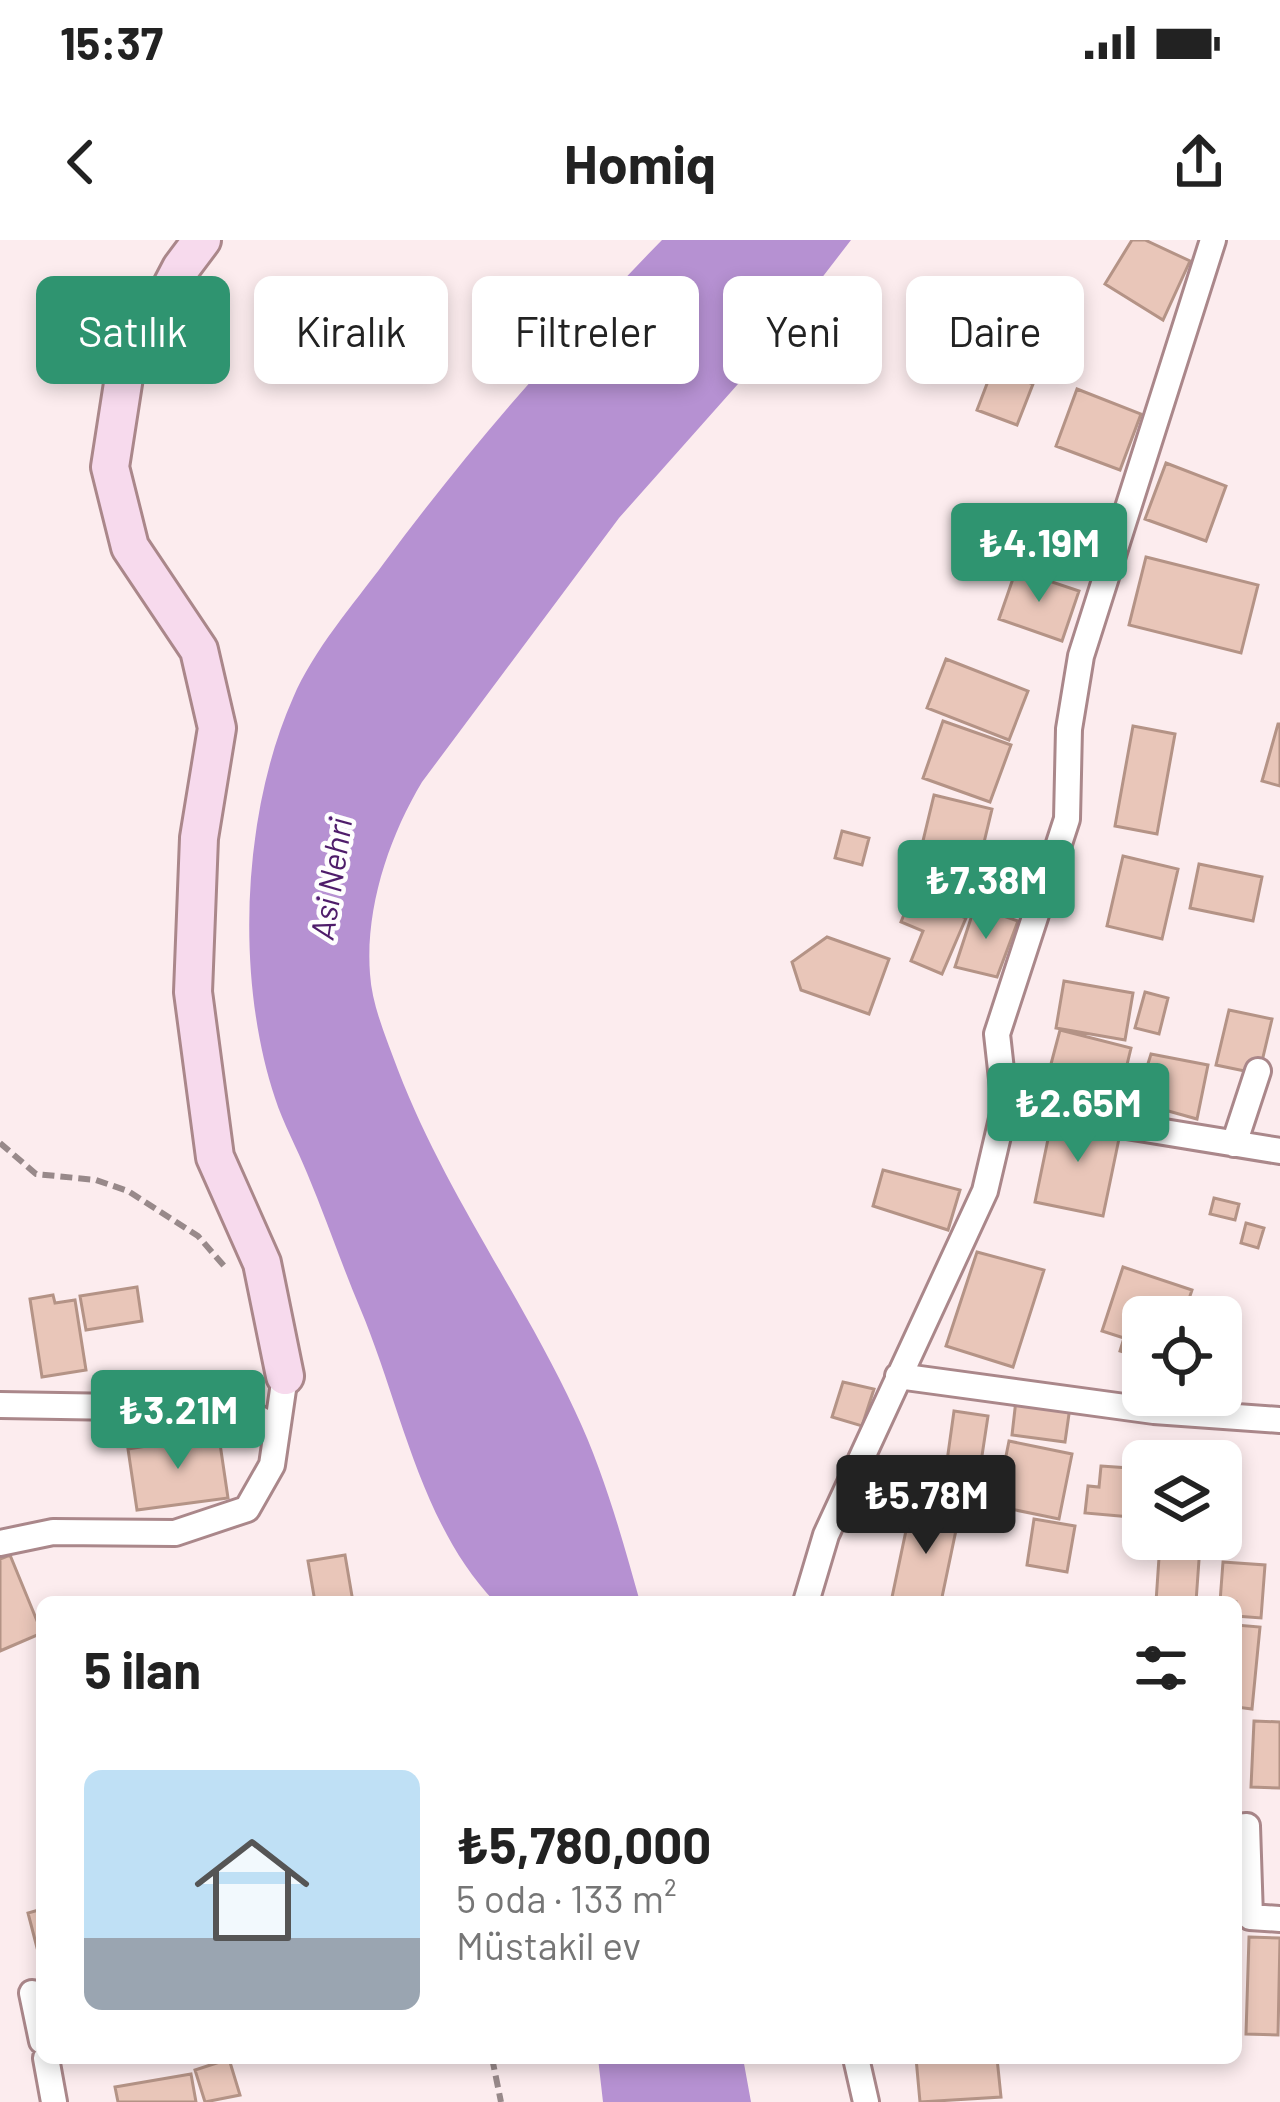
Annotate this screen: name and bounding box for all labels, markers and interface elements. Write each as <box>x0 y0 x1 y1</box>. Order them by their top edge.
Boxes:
text: 15:37 <box>60 15 163 69</box>
icon: back <box>48 129 114 195</box>
icon: share <box>1166 129 1232 195</box>
text: Homiq <box>564 130 716 195</box>
chip: Satılık <box>36 276 230 384</box>
chip: Kiralık <box>254 276 448 384</box>
chip: Filtreler <box>472 276 699 384</box>
chip: Yeni <box>723 276 882 384</box>
chip: Daire <box>906 276 1084 384</box>
pin: ₺4.19M <box>941 503 1137 605</box>
text: ₺4.19M <box>978 518 1100 565</box>
water label: Asi Nehri <box>301 814 360 942</box>
pin: ₺7.38M <box>888 840 1084 942</box>
text: ₺7.38M <box>925 855 1047 902</box>
pin: ₺2.65M <box>980 1063 1176 1165</box>
text: ₺2.65M <box>1014 1078 1142 1125</box>
map controls <box>1122 1296 1242 1560</box>
button: locate <box>1122 1296 1242 1416</box>
pin: ₺3.21M <box>80 1370 276 1472</box>
text: ₺3.21M <box>118 1385 238 1432</box>
button: layers <box>1122 1440 1242 1560</box>
pin: ₺5.78M <box>828 1455 1024 1557</box>
text: ₺5.78M <box>863 1470 989 1517</box>
icon: filters <box>1128 1635 1194 1701</box>
text: 5 ilan <box>84 1638 201 1699</box>
text: ₺5,780,000 <box>456 1813 711 1874</box>
icon: home <box>180 1818 324 1962</box>
text: 5 oda · 133 m² <box>456 1874 677 1921</box>
text: Müstakil ev <box>456 1921 641 1968</box>

